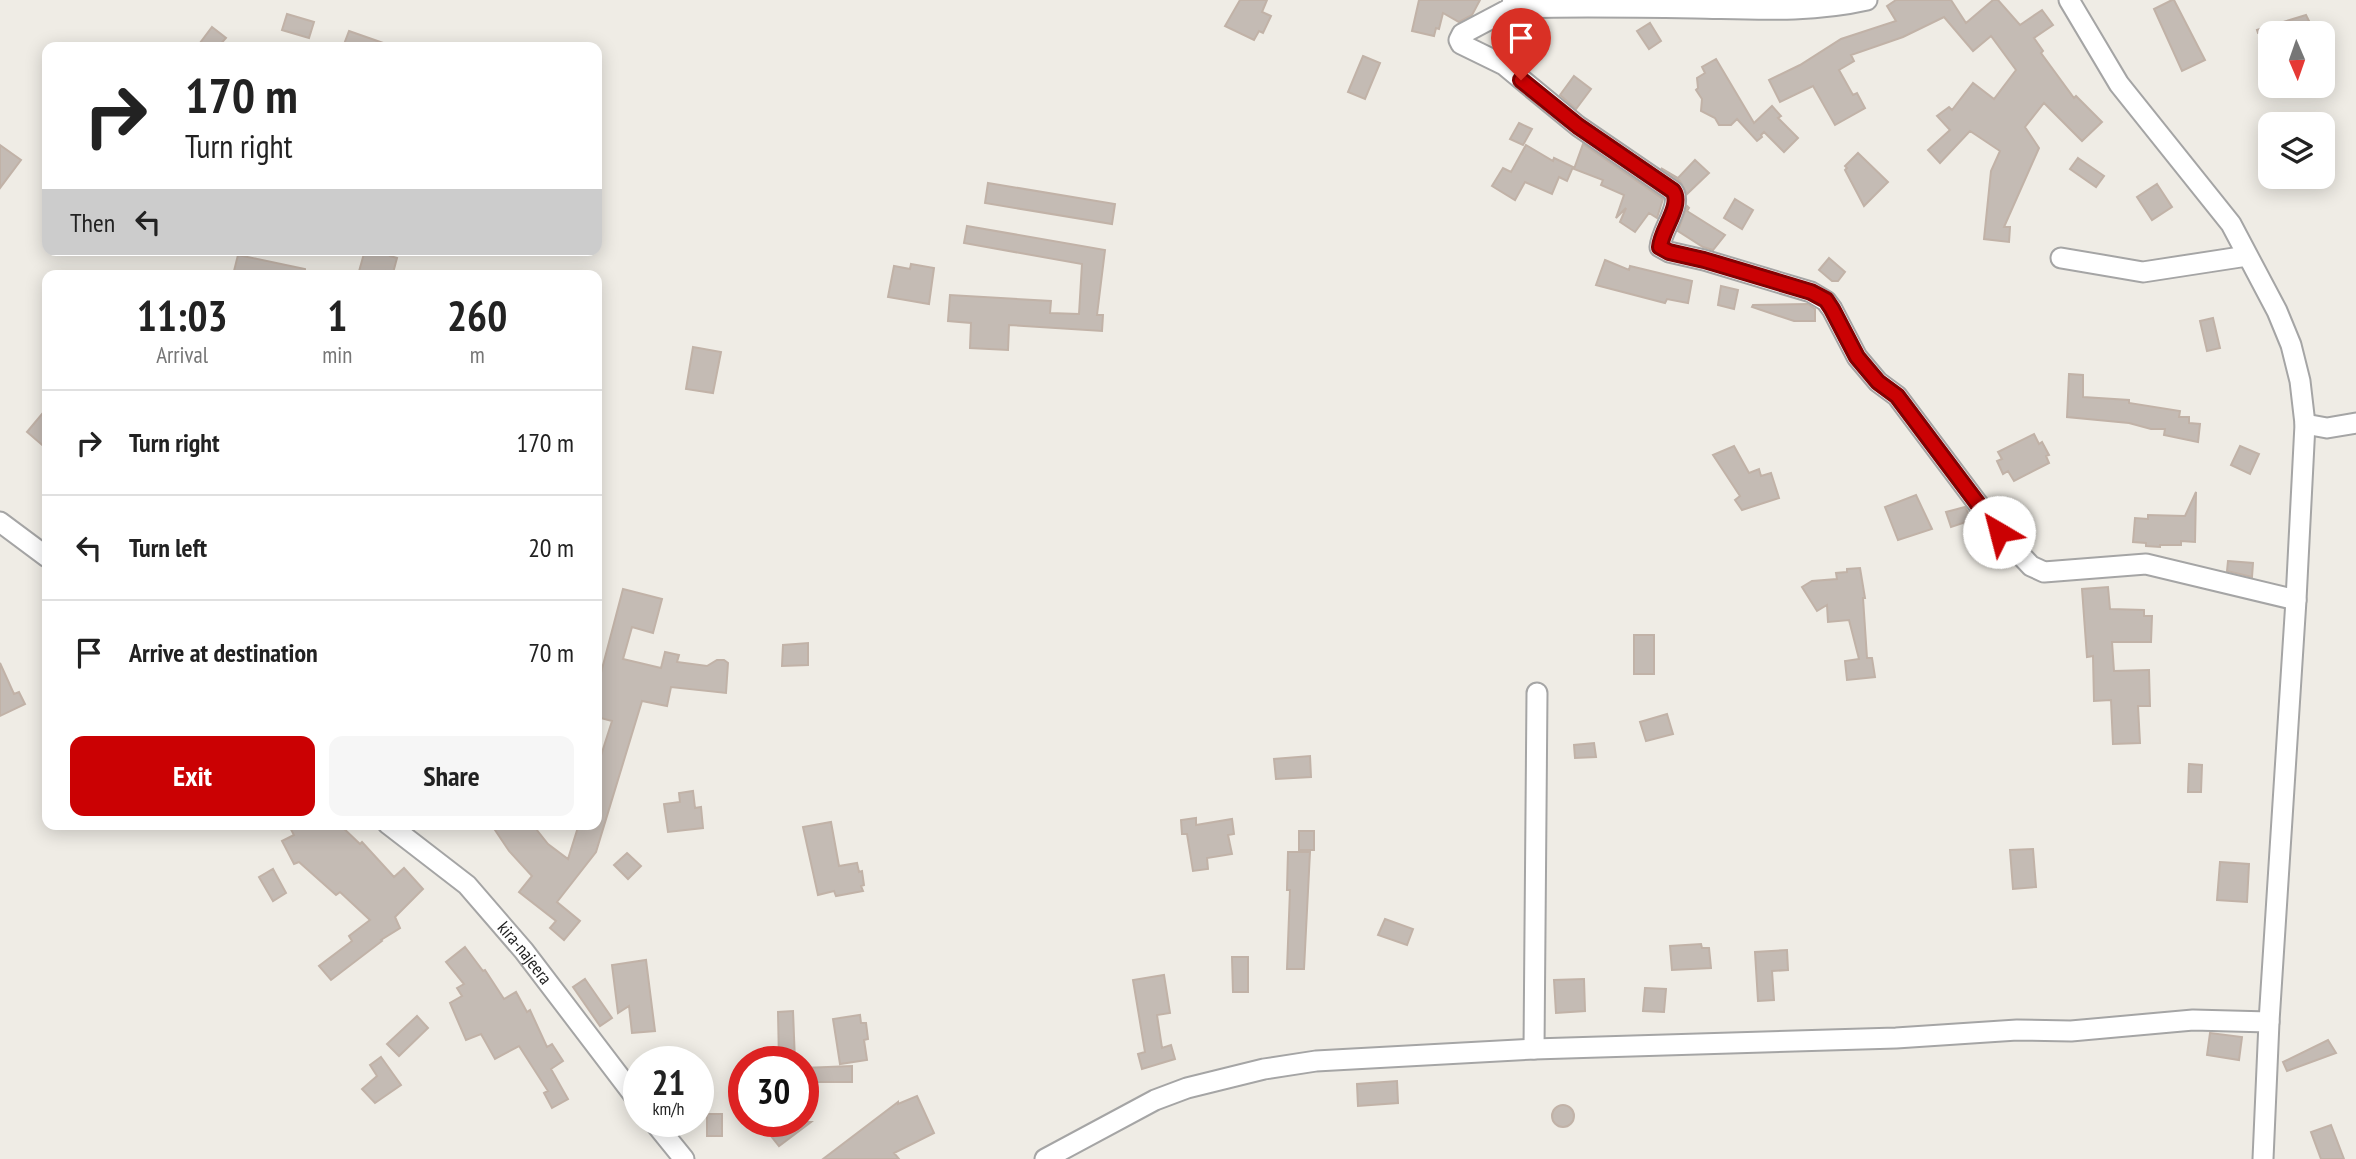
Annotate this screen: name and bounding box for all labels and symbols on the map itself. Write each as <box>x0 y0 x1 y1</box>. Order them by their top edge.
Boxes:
pin <box>1491 8 1551 80</box>
north arrow <box>2258 21 2334 98</box>
position arrow <box>1962 495 2036 569</box>
street label: kira-najeera <box>493 917 557 989</box>
speed limit sign: 30 <box>728 1046 819 1137</box>

